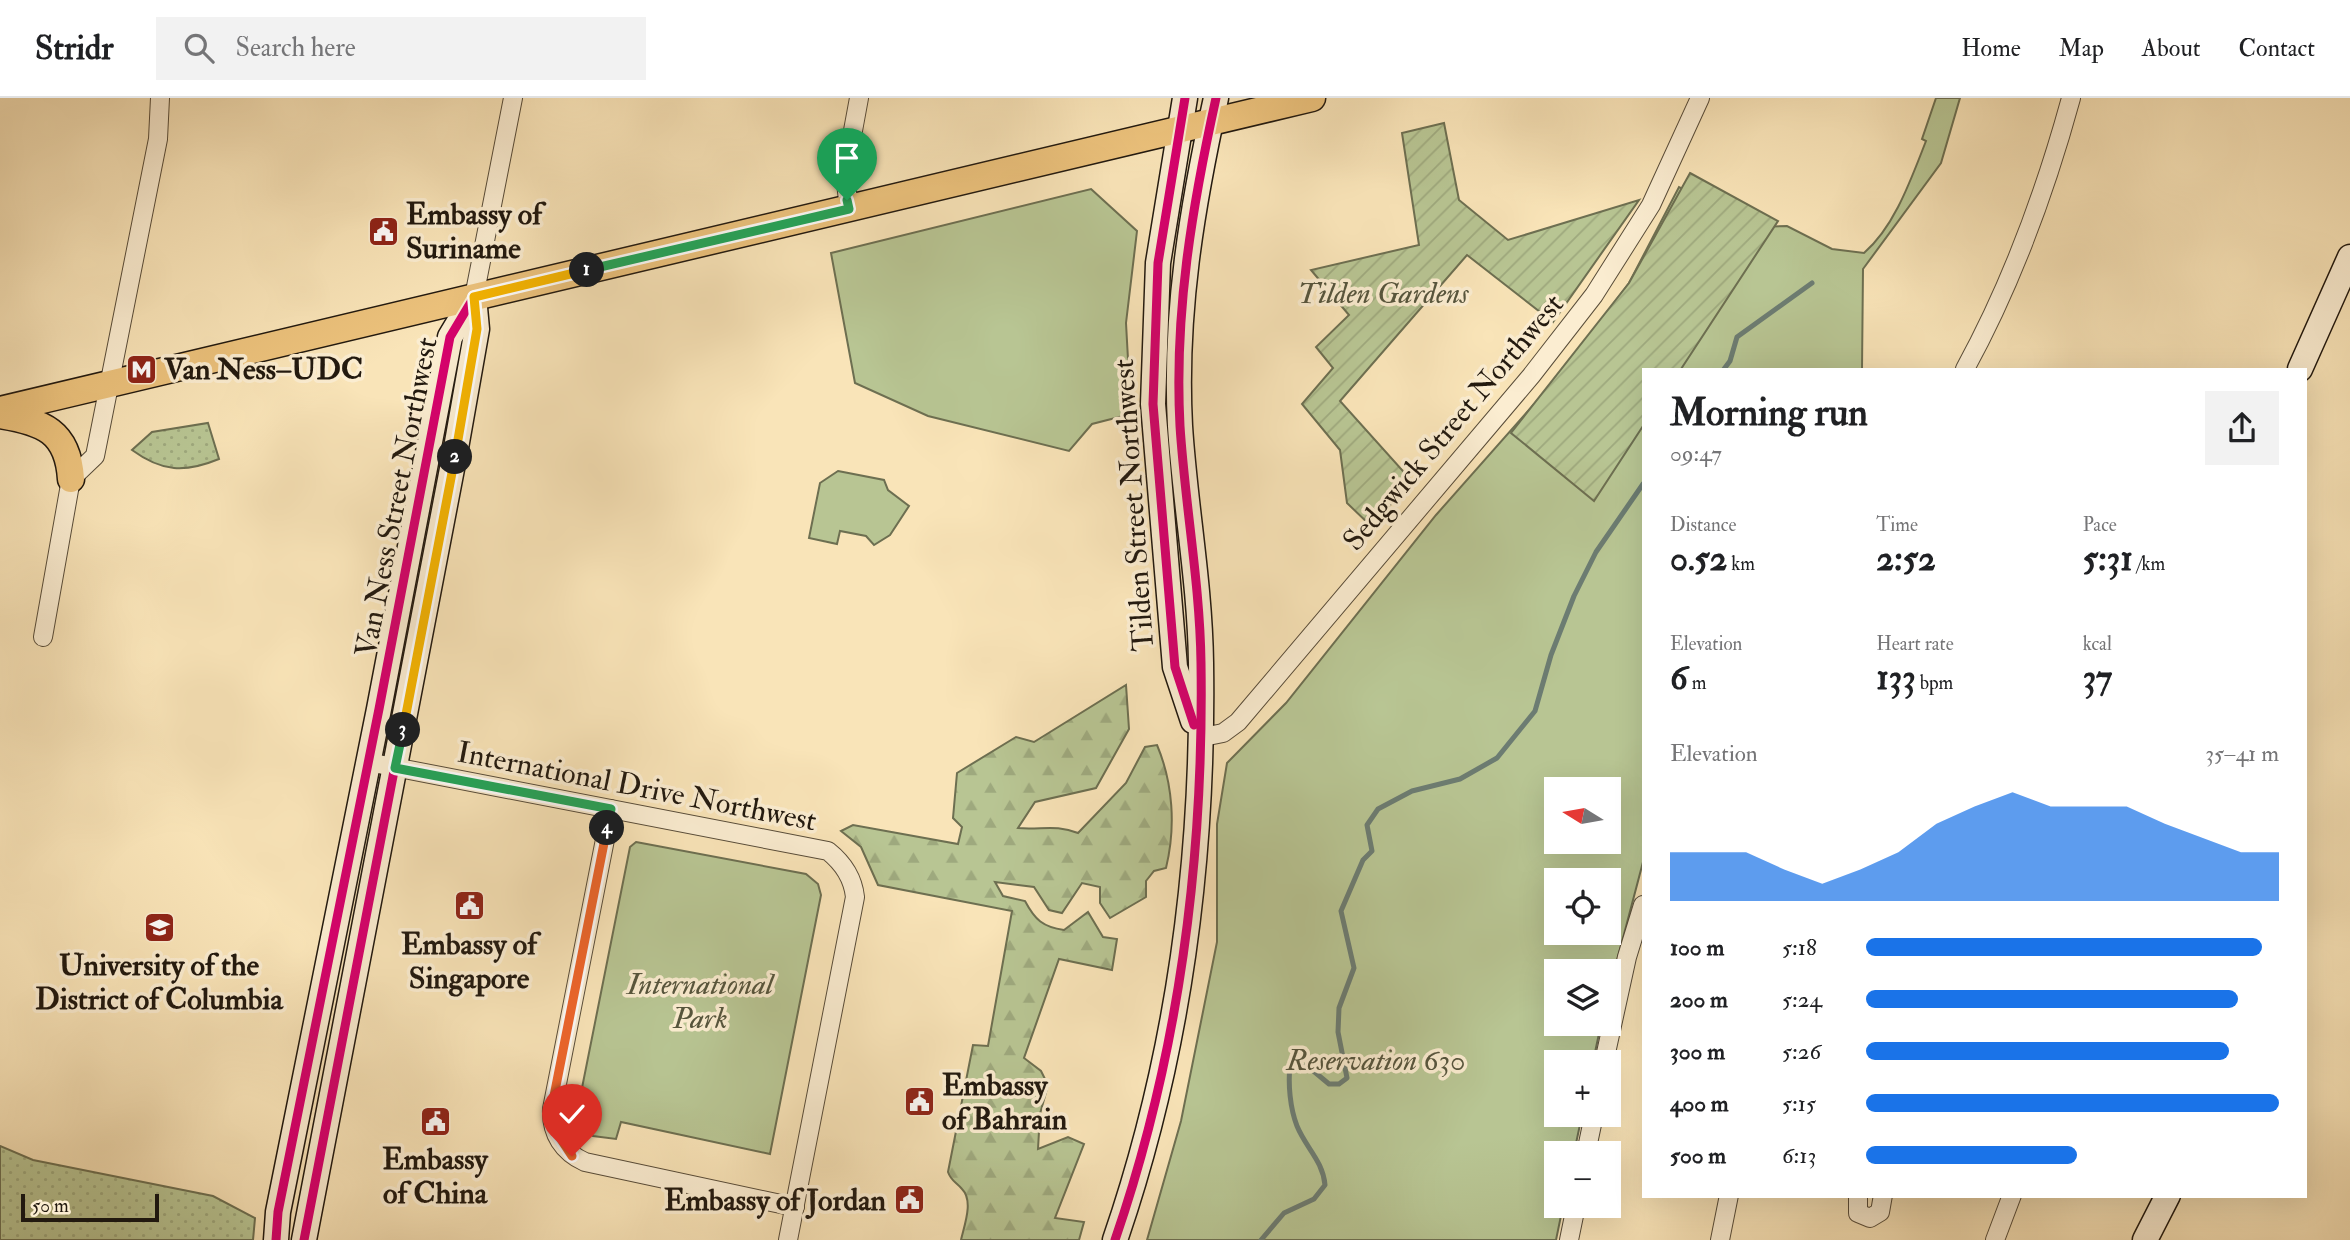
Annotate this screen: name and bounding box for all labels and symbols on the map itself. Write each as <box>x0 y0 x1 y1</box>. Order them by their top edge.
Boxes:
pin <box>817 128 877 200</box>
place label: Embassy of Suriname <box>406 196 547 267</box>
public building icon: Embassy of Suriname <box>366 214 400 248</box>
pin: 1 <box>570 252 604 288</box>
park label: Tilden Gardens <box>1298 275 1469 312</box>
street label: Sedgwick Street Northwest <box>1335 286 1572 558</box>
street label: Van Ness Street Northwest <box>347 334 446 660</box>
place label: Van Ness–UDC <box>163 351 363 388</box>
metro station icon: Van Ness–UDC <box>124 352 158 386</box>
street label: Tilden Street Northwest <box>1105 357 1162 652</box>
pin: 2 <box>438 440 472 474</box>
pin: 3 <box>386 712 420 748</box>
street label: International Drive Northwest <box>454 733 820 840</box>
north arrow <box>1544 777 1620 854</box>
pin: 4 <box>590 810 624 846</box>
public building icon: Embassy of Singapore <box>452 889 486 923</box>
school or university icon: University of the District of Columbia <box>142 910 176 944</box>
place label: Embassy of Singapore <box>401 926 542 997</box>
place label: University of the District of Columbia <box>35 947 284 1018</box>
park label: International Park <box>625 966 776 1037</box>
park label: Reservation 630 <box>1285 1042 1466 1079</box>
place label: Embassy of Bahrain <box>942 1067 1068 1138</box>
pin <box>542 1084 602 1156</box>
public building icon: Embassy of Bahrain <box>902 1085 936 1119</box>
public building icon: Embassy of China <box>418 1104 452 1138</box>
place label: Embassy of China <box>382 1141 490 1212</box>
place label: Embassy of Jordan <box>664 1182 887 1219</box>
public building icon: Embassy of Jordan <box>892 1183 926 1217</box>
scale bar <box>21 1191 159 1223</box>

